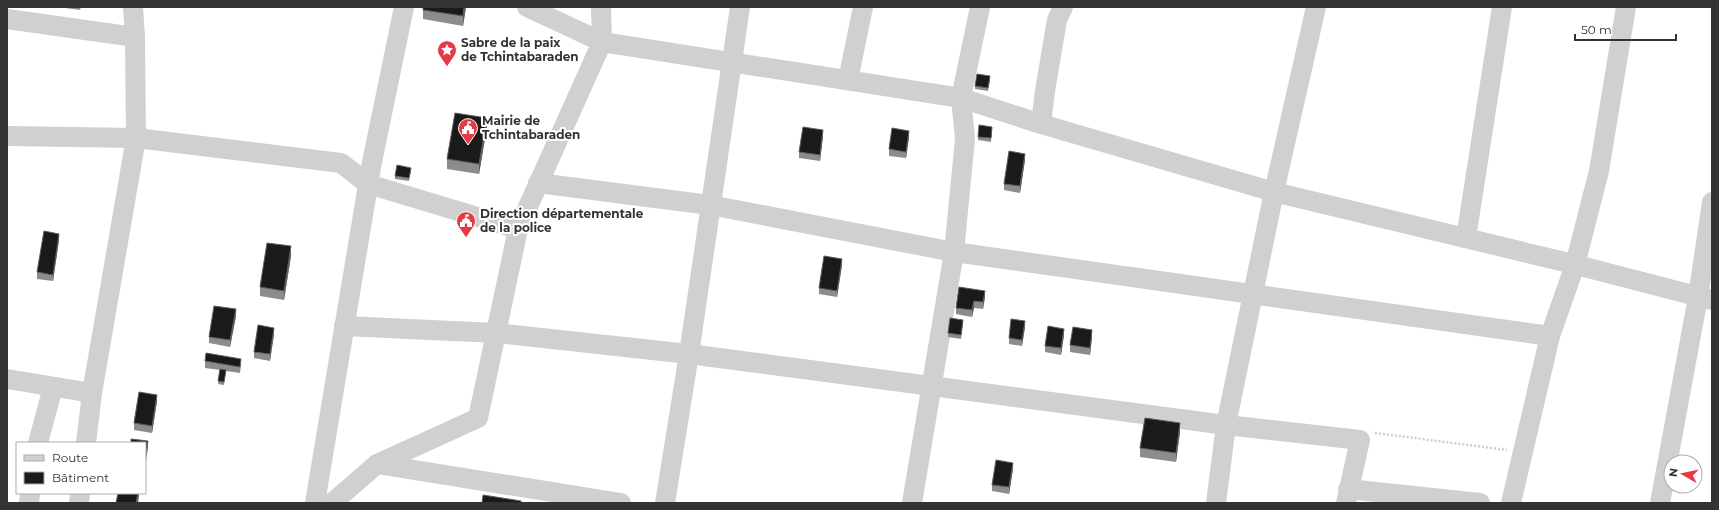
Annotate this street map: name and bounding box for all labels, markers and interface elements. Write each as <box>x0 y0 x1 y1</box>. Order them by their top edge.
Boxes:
scale bar <box>1575 16 1676 42</box>
text: 50 m <box>1581 22 1612 37</box>
place label: Sabre de la paix de Tchintabaraden <box>461 35 579 64</box>
place icon: Sabre de la paix de Tchintabaraden <box>436 39 458 67</box>
place label: Mairie de Tchintabaraden <box>482 113 580 142</box>
public building icon: Mairie de Tchintabaraden <box>457 117 479 145</box>
place label: Direction départementale de la police <box>480 206 644 235</box>
public building icon: Direction départementale de la police <box>455 210 477 238</box>
legend <box>16 442 146 494</box>
text: Route <box>52 450 88 465</box>
north arrow <box>1663 454 1703 494</box>
text: N <box>1666 467 1681 478</box>
text: Bâtiment <box>52 470 109 485</box>

